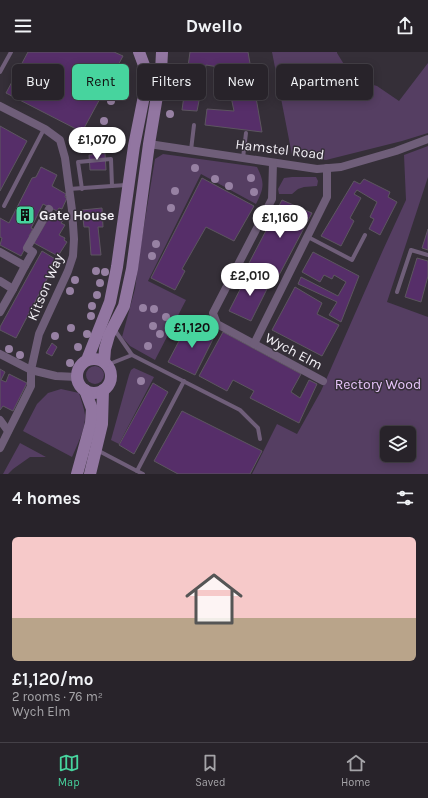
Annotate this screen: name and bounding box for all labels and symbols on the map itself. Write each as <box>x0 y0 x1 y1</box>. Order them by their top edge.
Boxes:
pin: £1,070 <box>64 127 130 161</box>
street label: Hamstel Road <box>235 136 325 163</box>
building icon: Gate House <box>14 204 36 226</box>
pin: £1,160 <box>247 205 313 239</box>
place label: Gate House <box>39 207 115 224</box>
street label: Kitson Way <box>24 251 67 323</box>
pin: £2,010 <box>217 263 283 297</box>
pin: £1,120 <box>159 315 225 349</box>
street label: Wych Elm <box>262 329 326 374</box>
park label: Rectory Wood <box>335 376 421 393</box>

